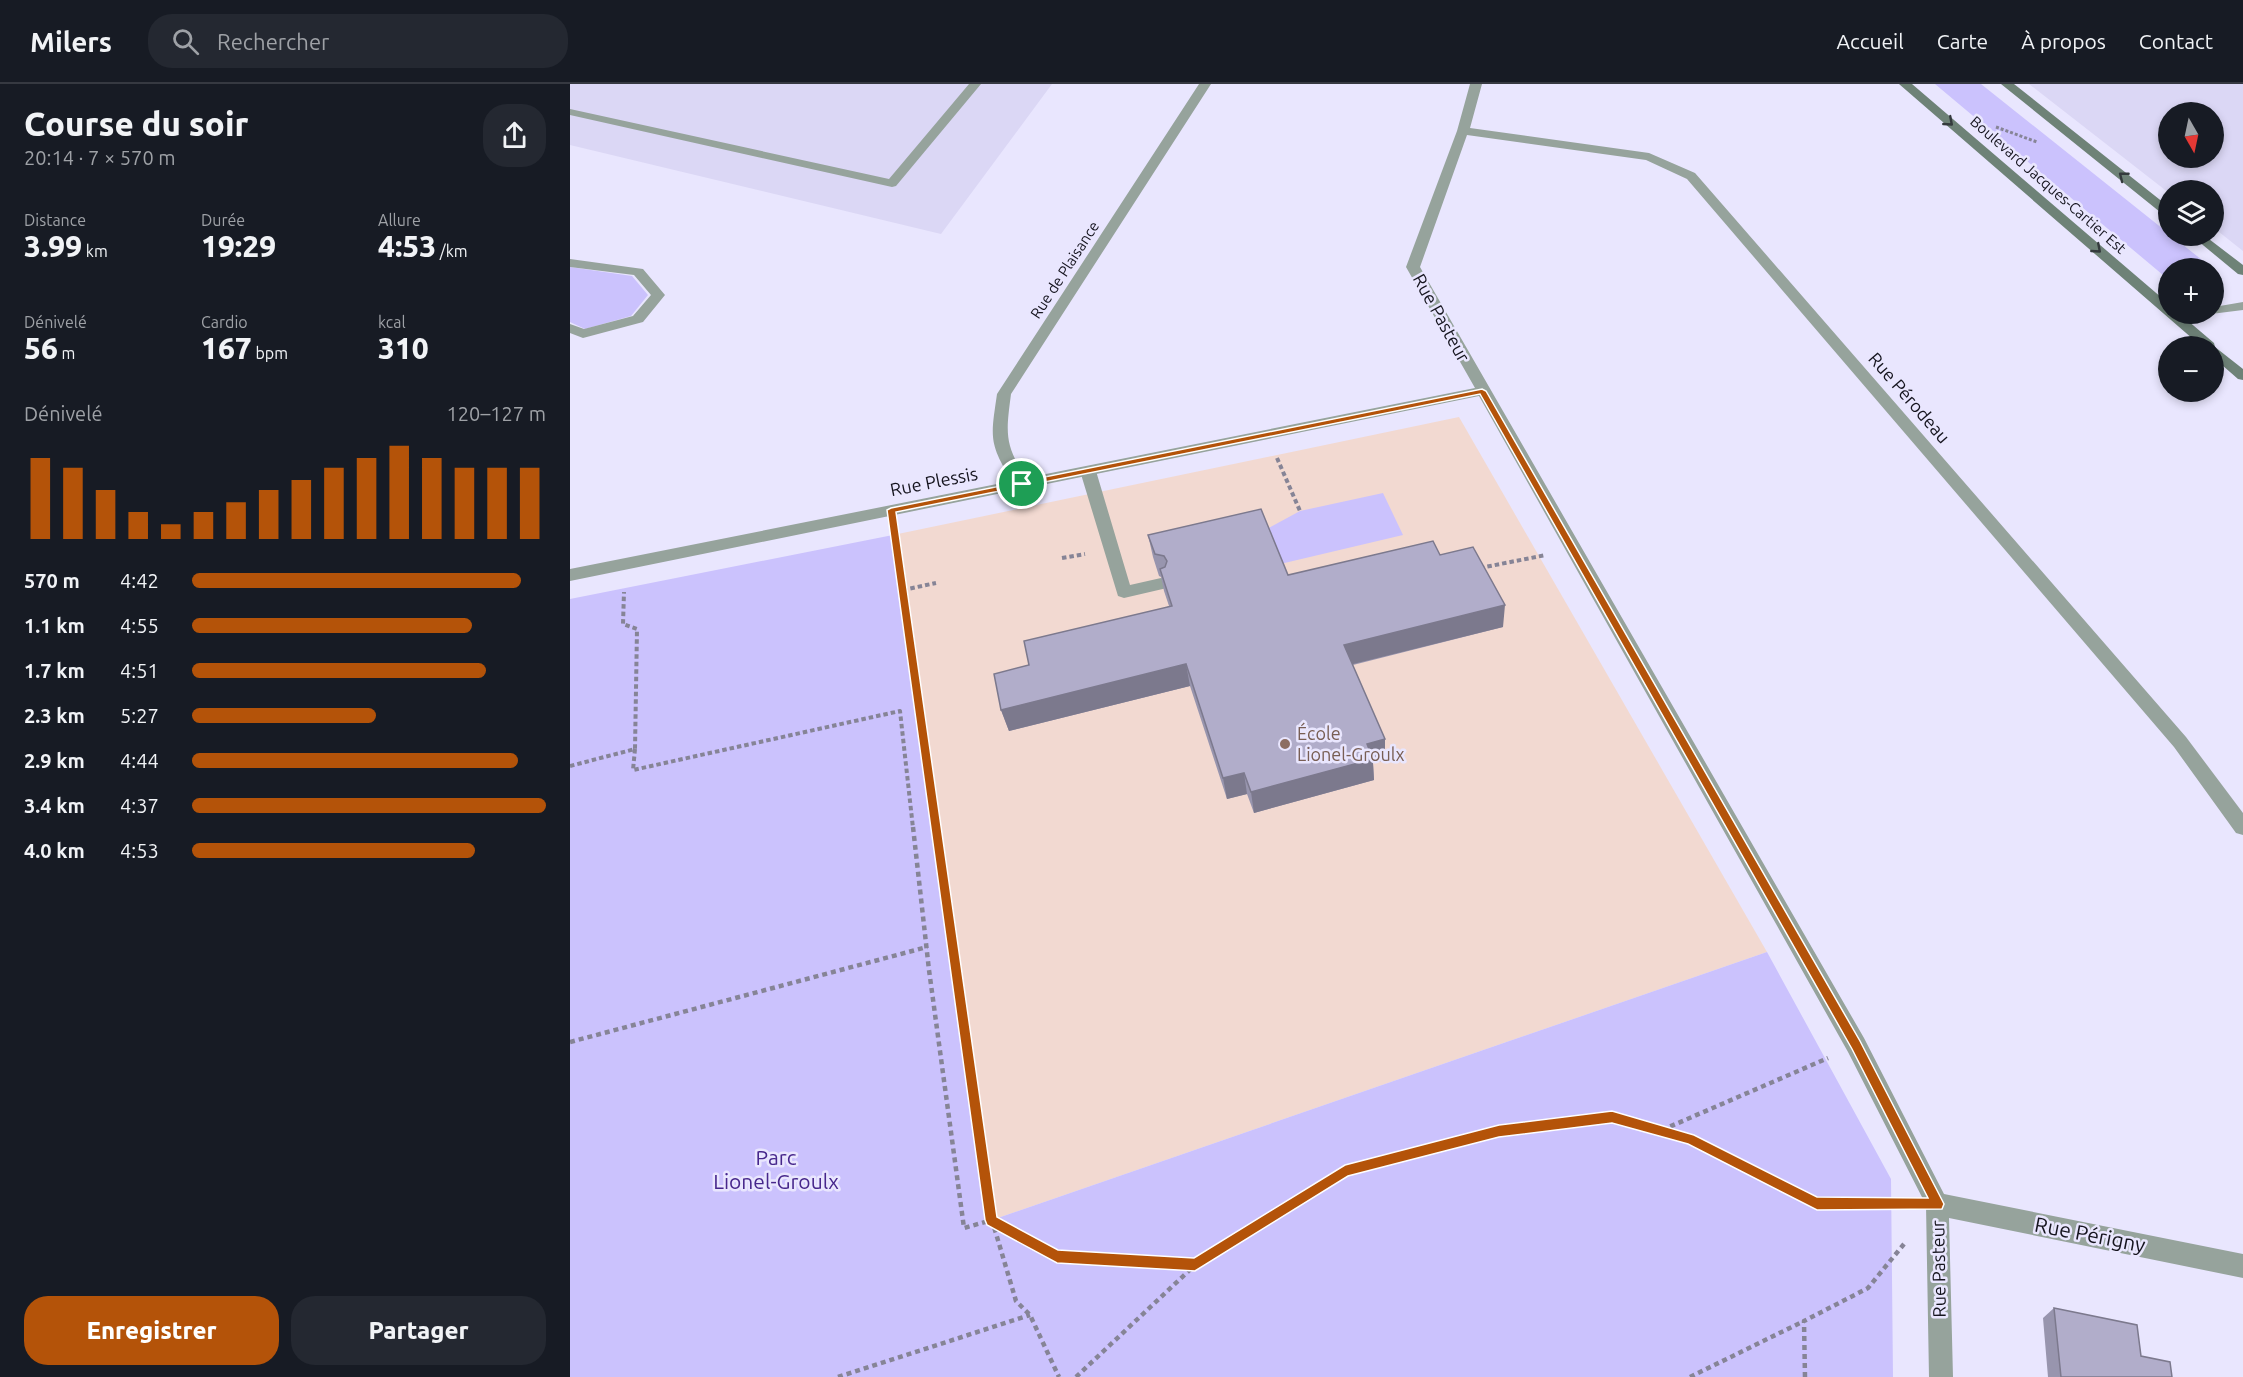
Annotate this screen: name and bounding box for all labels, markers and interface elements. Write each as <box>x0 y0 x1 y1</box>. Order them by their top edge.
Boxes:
search box <box>148 14 568 68</box>
icon: search <box>169 25 202 58</box>
text: Milers <box>30 26 112 57</box>
text: Rechercher <box>217 29 329 54</box>
text: Accueil <box>1836 29 1904 53</box>
text: Carte <box>1937 29 1988 53</box>
text: À propos <box>2021 29 2106 53</box>
text: Contact <box>2139 29 2213 53</box>
north arrow <box>2158 102 2224 168</box>
map controls <box>2158 102 2224 402</box>
button: share <box>483 104 546 167</box>
text: Course du soir <box>24 105 248 142</box>
street label: Boulevard Jacques-Cartier Est <box>1967 112 2130 257</box>
one-way arrow <box>1942 115 1953 126</box>
text: 20:14 · 7 × 570 m <box>24 146 176 169</box>
one-way arrow <box>2119 173 2130 184</box>
button: layers <box>2158 180 2224 246</box>
text: Distance <box>24 211 86 229</box>
text: Durée <box>201 211 245 229</box>
text: Allure <box>378 211 421 229</box>
street label: Rue de Plaisance <box>1027 218 1102 321</box>
text: 3.99 <box>24 229 82 263</box>
text: 19:29 <box>201 229 276 263</box>
text: 4:53 <box>378 229 436 263</box>
text: km <box>82 242 108 260</box>
text: /km <box>436 242 468 260</box>
one-way arrow <box>2090 242 2101 253</box>
button: + <box>2158 258 2224 324</box>
street label: Rue Pasteur <box>1410 270 1474 365</box>
text: Dénivelé <box>24 313 87 331</box>
text: Cardio <box>201 313 248 331</box>
text: kcal <box>378 313 406 331</box>
text: 56 <box>24 331 58 365</box>
text: 167 <box>201 331 252 365</box>
text: 310 <box>378 331 429 365</box>
button: − <box>2158 336 2224 402</box>
text: m <box>58 344 75 362</box>
text: bpm <box>252 344 288 362</box>
street label: Rue Pérodeau <box>1865 348 1954 447</box>
text: Dénivelé <box>24 402 102 425</box>
text: 120–127 m <box>447 402 546 425</box>
pin <box>996 458 1047 509</box>
street label: Rue Plessis <box>888 463 979 499</box>
icon: arrive <box>1005 467 1038 500</box>
text: 570 m <box>24 569 80 592</box>
text: 4:42 <box>120 569 159 592</box>
text: 1.1 km <box>24 614 85 637</box>
text: 4:55 <box>120 614 159 637</box>
text: 1.7 km <box>24 659 85 682</box>
text: 4:51 <box>120 659 159 682</box>
text: 2.3 km <box>24 704 85 727</box>
text: 5:27 <box>120 704 159 727</box>
place label: École Lionel-Groulx <box>1297 722 1405 764</box>
marker: École Lionel-Groulx <box>1278 737 1292 751</box>
text: 2.9 km <box>24 749 85 772</box>
text: 4:44 <box>120 749 159 772</box>
text: 3.4 km <box>24 794 85 817</box>
text: 4:37 <box>120 794 159 817</box>
text: 4.0 km <box>24 839 85 862</box>
text: 4:53 <box>120 839 159 862</box>
park label: Parc Lionel-Groulx <box>713 1145 839 1193</box>
street label: Rue Périgny <box>2033 1212 2148 1257</box>
street label: Rue Pasteur <box>1927 1220 1949 1318</box>
button: Enregistrer <box>24 1296 279 1365</box>
button: Partager <box>291 1296 546 1365</box>

